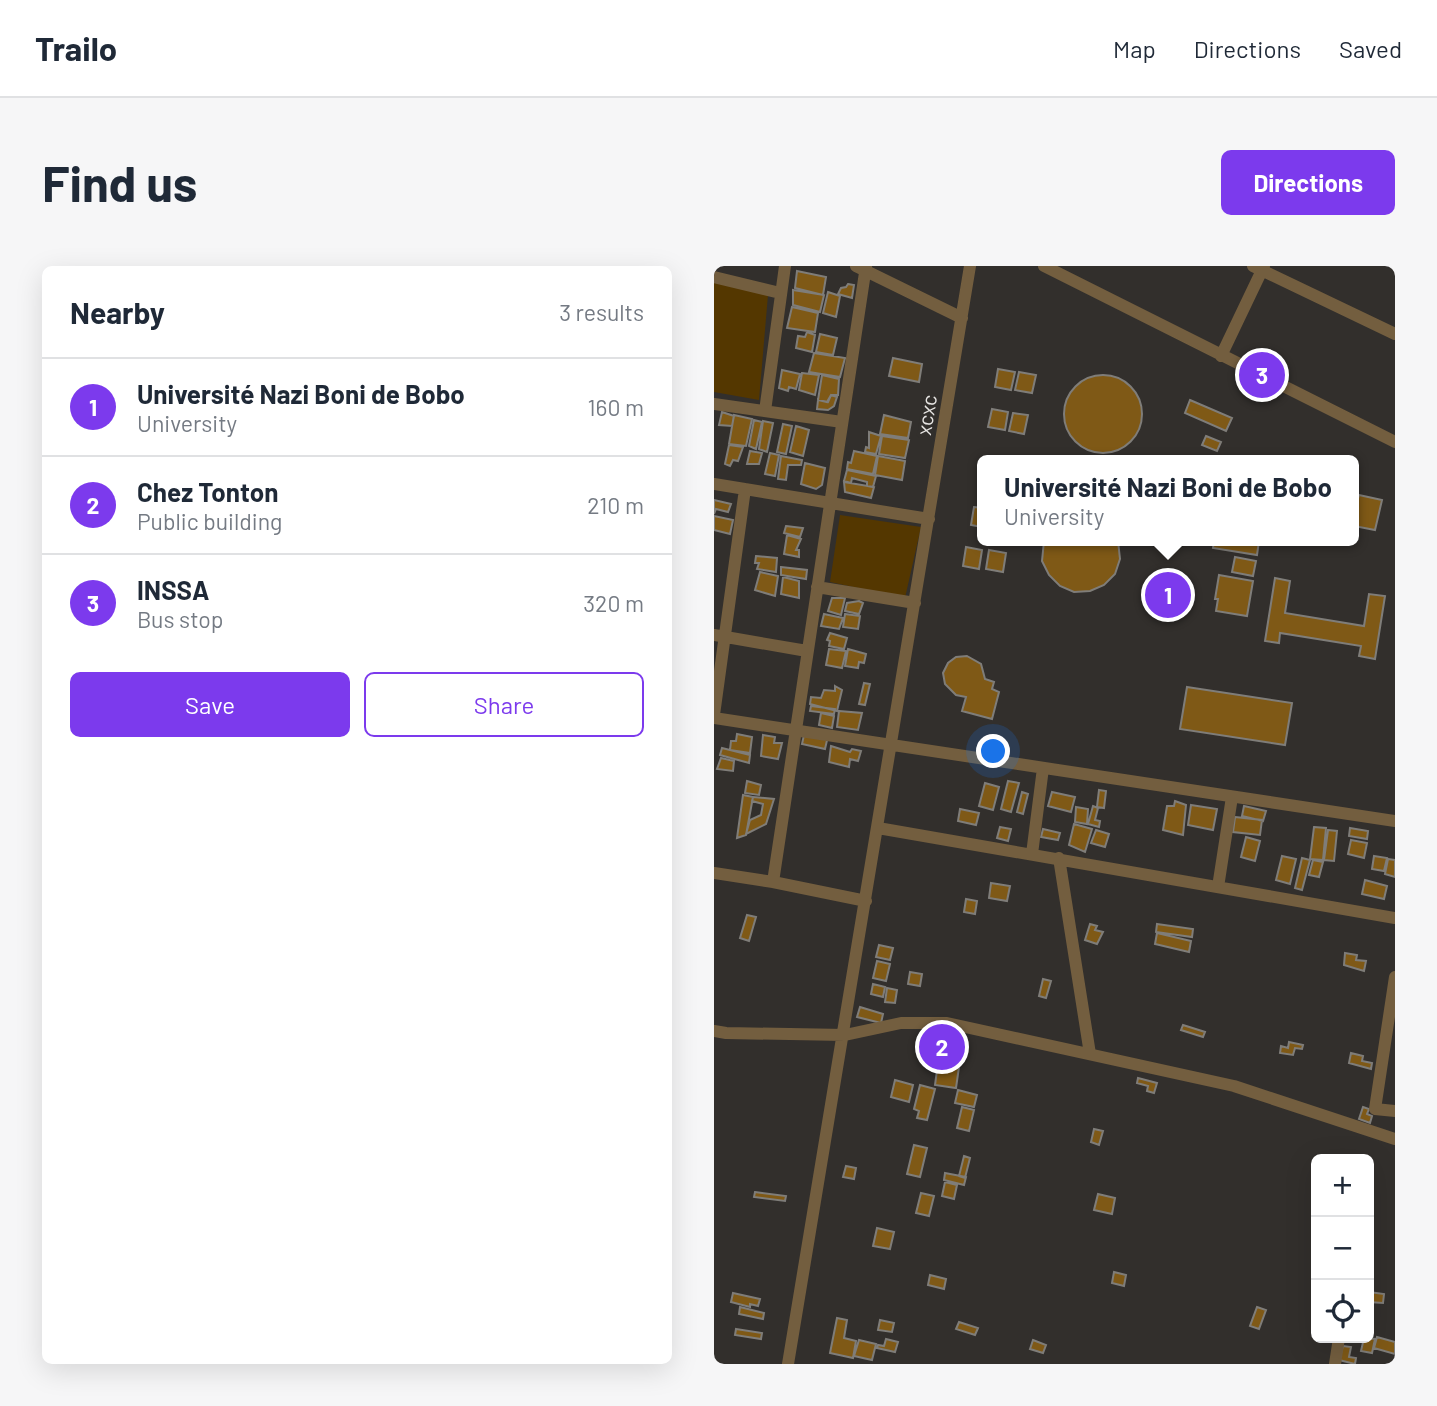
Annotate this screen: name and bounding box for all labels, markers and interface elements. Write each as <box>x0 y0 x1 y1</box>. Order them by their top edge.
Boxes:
text: Trailo <box>35 28 117 68</box>
text: Map <box>1113 34 1156 63</box>
text: Directions <box>1194 34 1301 63</box>
text: Saved <box>1339 34 1402 63</box>
button: Directions <box>1221 150 1395 215</box>
text: Find us <box>42 153 197 212</box>
text: Nearby <box>70 294 165 330</box>
text: 3 results <box>559 298 644 326</box>
pin: 3 <box>1239 349 1285 401</box>
text: Université Nazi Boni de Bobo <box>137 378 465 409</box>
text: 1 <box>89 393 97 421</box>
text: 160 m <box>587 393 644 421</box>
street label: xcxc <box>910 393 941 437</box>
text: University <box>137 409 237 437</box>
popup <box>977 455 1359 546</box>
text: Université Nazi Boni de Bobo <box>1004 471 1332 502</box>
text: Chez Tonton <box>137 476 278 507</box>
text: 2 <box>87 491 99 519</box>
text: 210 m <box>587 491 644 519</box>
text: University <box>1004 502 1104 530</box>
text: Public building <box>137 507 282 535</box>
pin: 1 <box>1145 569 1191 621</box>
text: INSSA <box>137 574 210 605</box>
text: 3 <box>87 589 99 617</box>
text: 320 m <box>583 589 644 617</box>
text: Bus stop <box>137 605 223 633</box>
button: Save <box>70 672 350 737</box>
button: Share <box>364 672 644 737</box>
your location <box>976 734 1010 768</box>
pin: 2 <box>919 1021 965 1073</box>
map controls <box>1311 1154 1374 1343</box>
button: + <box>1311 1154 1374 1217</box>
button: − <box>1311 1217 1374 1280</box>
button: locate <box>1311 1280 1374 1343</box>

